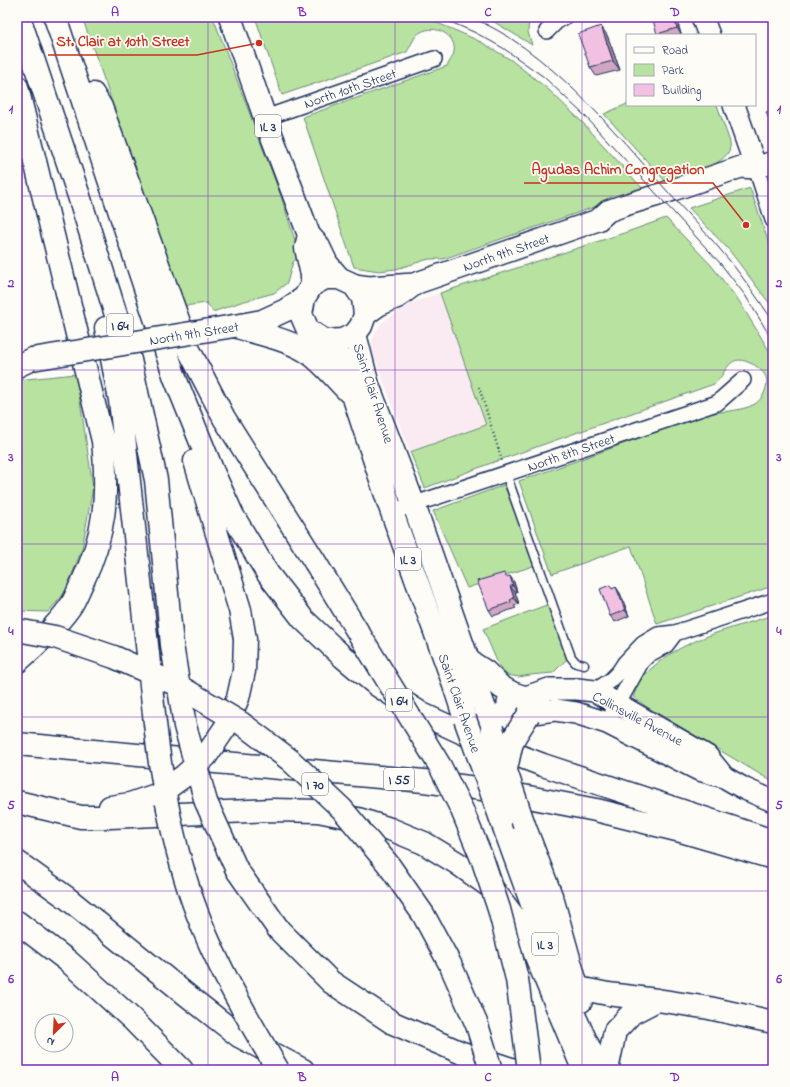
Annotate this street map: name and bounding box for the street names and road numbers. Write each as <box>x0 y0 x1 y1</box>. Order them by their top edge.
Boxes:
street label: North 10th Street <box>301 64 400 115</box>
road number: IL 3 <box>255 115 281 137</box>
street label: North 9th Street <box>460 229 553 278</box>
road number: I 64 <box>107 314 133 336</box>
street label: North 9th Street <box>148 317 241 352</box>
street label: Saint Clair Avenue <box>347 341 399 447</box>
street label: North 8th Street <box>525 429 618 478</box>
road number: IL 3 <box>395 548 421 570</box>
street label: Saint Clair Avenue <box>432 651 486 757</box>
street label: Collinsville Avenue <box>588 687 687 752</box>
road number: I 64 <box>386 689 412 711</box>
road number: I 55 <box>384 768 414 790</box>
road number: I 70 <box>302 773 328 795</box>
road number: IL 3 <box>532 933 558 955</box>

